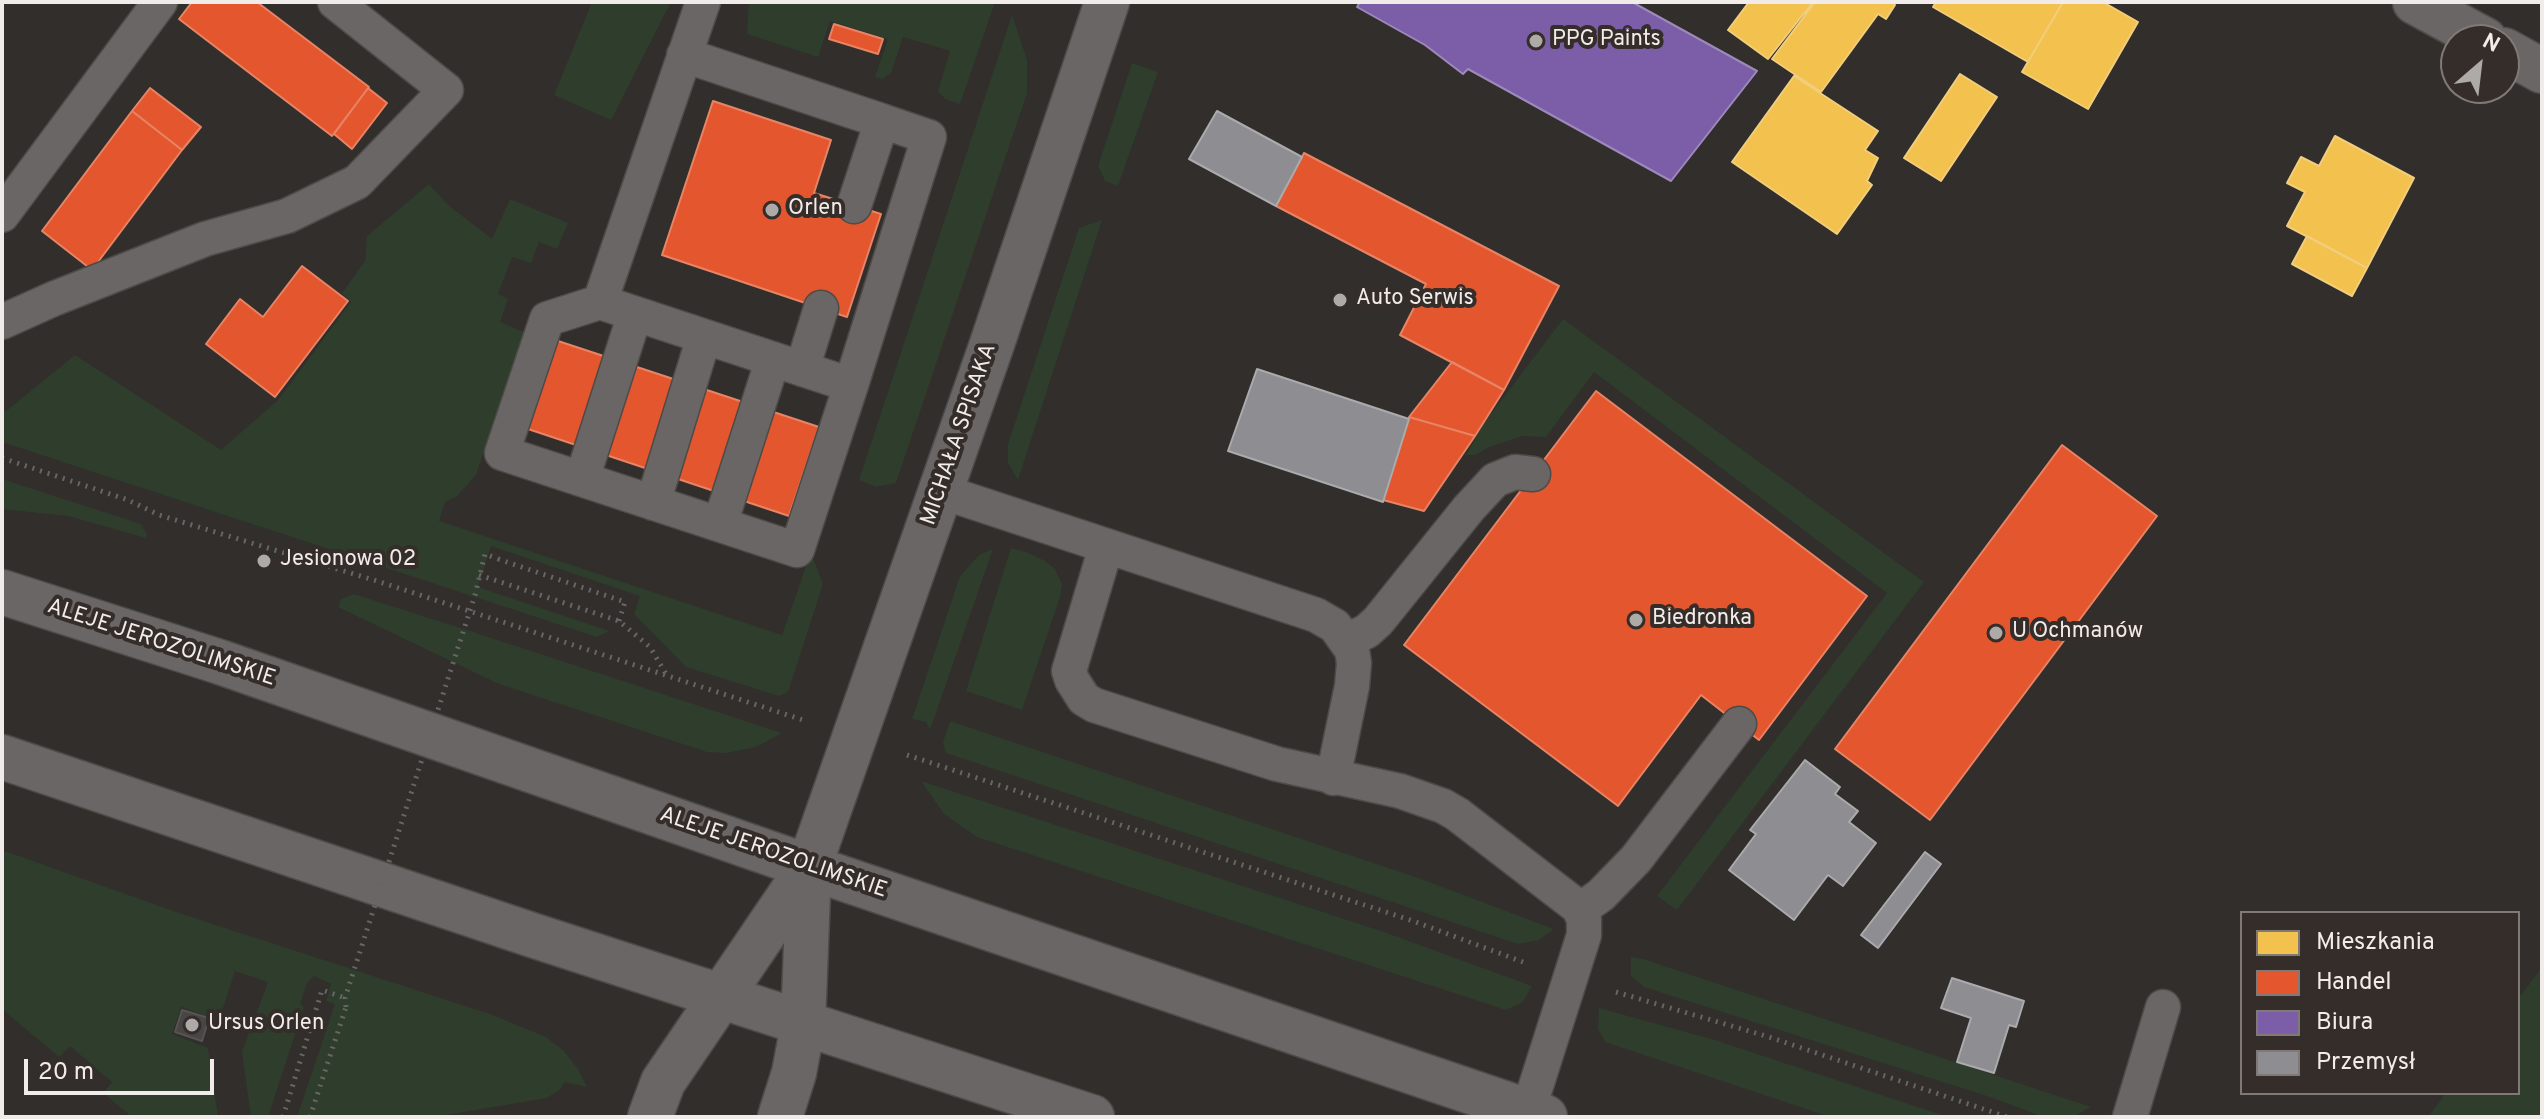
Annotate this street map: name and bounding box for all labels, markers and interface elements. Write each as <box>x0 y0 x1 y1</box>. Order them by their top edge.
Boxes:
north arrow <box>2440 24 2520 104</box>
place label: PPG Paints <box>1552 28 1661 54</box>
text: N <box>2477 29 2504 60</box>
marker: PPG Paints <box>1527 32 1545 50</box>
place label: Orlen <box>788 197 843 223</box>
marker: Orlen <box>763 201 781 219</box>
place label: Auto Serwis <box>1356 287 1474 313</box>
marker: Auto Serwis <box>1331 291 1349 309</box>
street label: MICHAŁA SPISAKA <box>917 341 1003 529</box>
place label: Jesionowa 02 <box>280 548 416 574</box>
marker: Jesionowa 02 <box>255 552 273 570</box>
street label: ALEJE JEROZOLIMSKIE <box>43 595 279 693</box>
place label: Biedronka <box>1652 607 1752 633</box>
marker: Biedronka <box>1627 611 1645 629</box>
place label: U Ochmanów <box>2012 620 2143 646</box>
marker: U Ochmanów <box>1987 624 2005 642</box>
street label: ALEJE JEROZOLIMSKIE <box>656 803 890 905</box>
legend <box>2240 911 2520 1095</box>
text: Mieszkania <box>2316 928 2435 958</box>
text: Handel <box>2316 968 2392 998</box>
text: Biura <box>2316 1008 2373 1038</box>
place label: Ursus Orlen <box>208 1012 324 1038</box>
marker: Ursus Orlen <box>183 1016 201 1034</box>
scale bar <box>28 1043 218 1093</box>
text: Przemysł <box>2316 1048 2415 1078</box>
text: 20 m <box>38 1058 94 1088</box>

